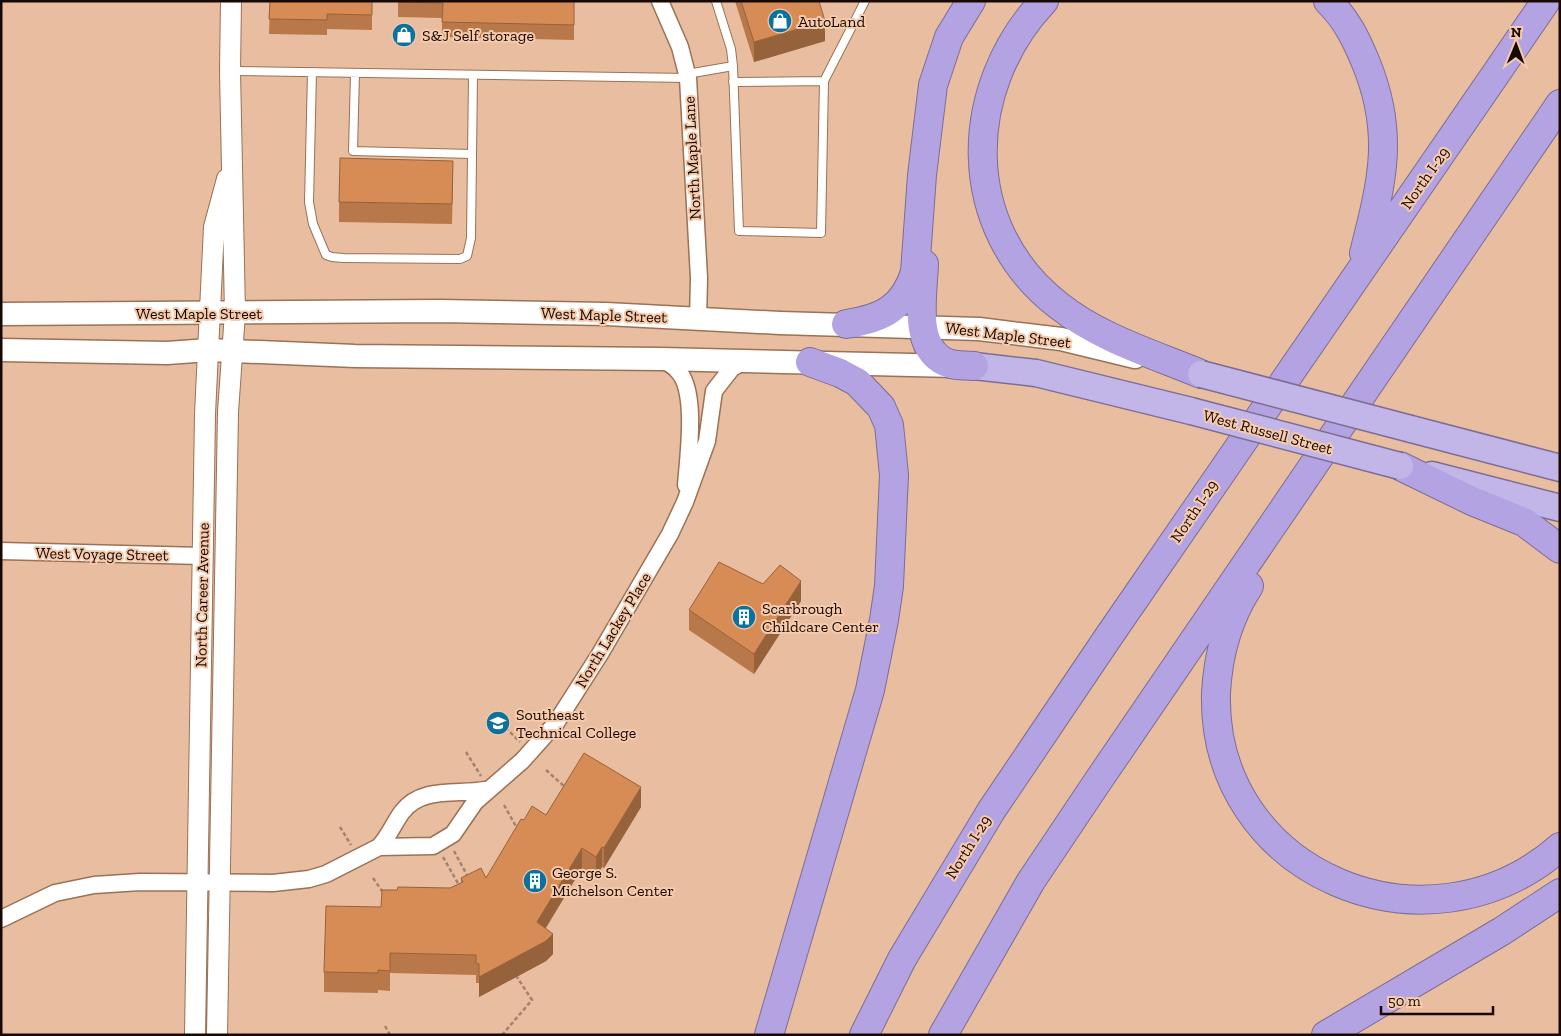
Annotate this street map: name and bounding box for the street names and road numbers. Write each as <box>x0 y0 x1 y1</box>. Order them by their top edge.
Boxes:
street label: North Maple Lane <box>679 96 705 220</box>
street label: North I-29 <box>1397 143 1453 213</box>
street label: West Maple Street <box>541 303 668 327</box>
street label: West Maple Street <box>136 304 262 323</box>
street label: West Maple Street <box>944 318 1072 352</box>
street label: West Russell Street <box>1201 406 1335 458</box>
street label: North I-29 <box>1166 476 1222 546</box>
street label: North Career Avenue <box>191 522 213 668</box>
street label: West Voyage Street <box>35 543 169 565</box>
street label: North Lackey Place <box>571 569 655 691</box>
street label: North I-29 <box>941 812 995 882</box>

